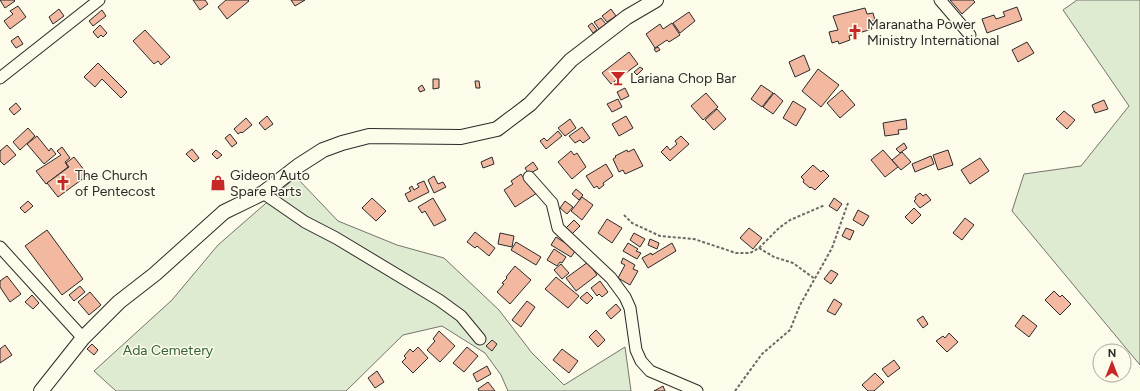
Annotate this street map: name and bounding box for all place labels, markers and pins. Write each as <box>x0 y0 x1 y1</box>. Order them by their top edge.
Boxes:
place label: Maranatha Power Ministry International <box>867 16 999 49</box>
church icon: Maranatha Power Ministry International <box>846 23 864 41</box>
bar icon: Lariana Chop Bar <box>609 69 627 87</box>
place label: Lariana Chop Bar <box>630 70 736 87</box>
place label: The Church of Pentecost <box>75 167 156 200</box>
place label: Gideon Auto Spare Parts <box>230 167 310 200</box>
church icon: The Church of Pentecost <box>54 174 72 192</box>
shop icon: Gideon Auto Spare Parts <box>209 174 227 192</box>

